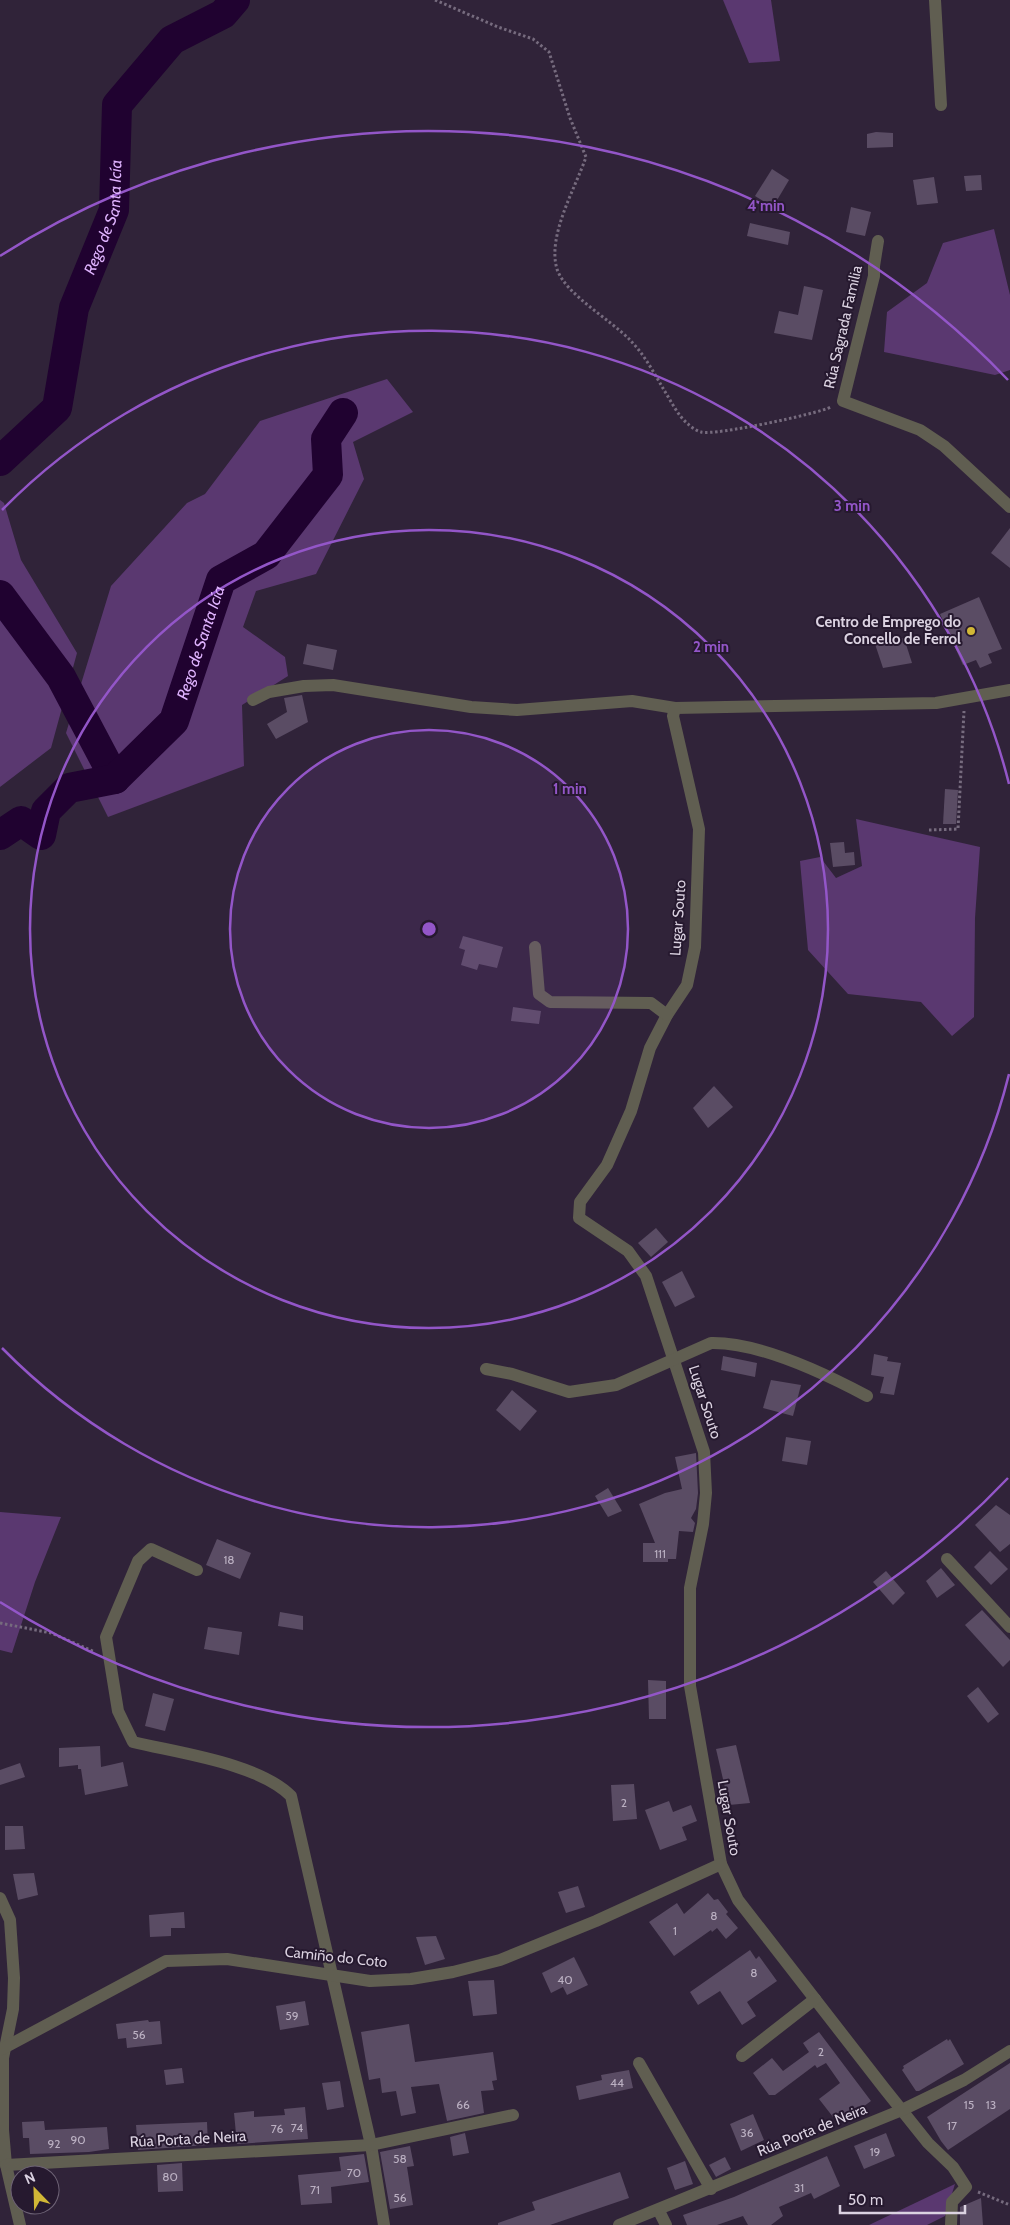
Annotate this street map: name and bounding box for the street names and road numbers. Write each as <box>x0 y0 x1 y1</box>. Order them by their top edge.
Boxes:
street label: Rúa Sagrada Familia <box>820 263 866 390</box>
street label: Lugar Souto <box>666 879 690 957</box>
street label: Lugar Souto <box>685 1363 725 1441</box>
street label: Lugar Souto <box>714 1779 744 1857</box>
street label: Camiño do Coto <box>284 1943 388 1971</box>
street label: Rúa Porta de Neira <box>755 2099 870 2160</box>
street label: Rúa Porta de Neira <box>129 2127 248 2151</box>

